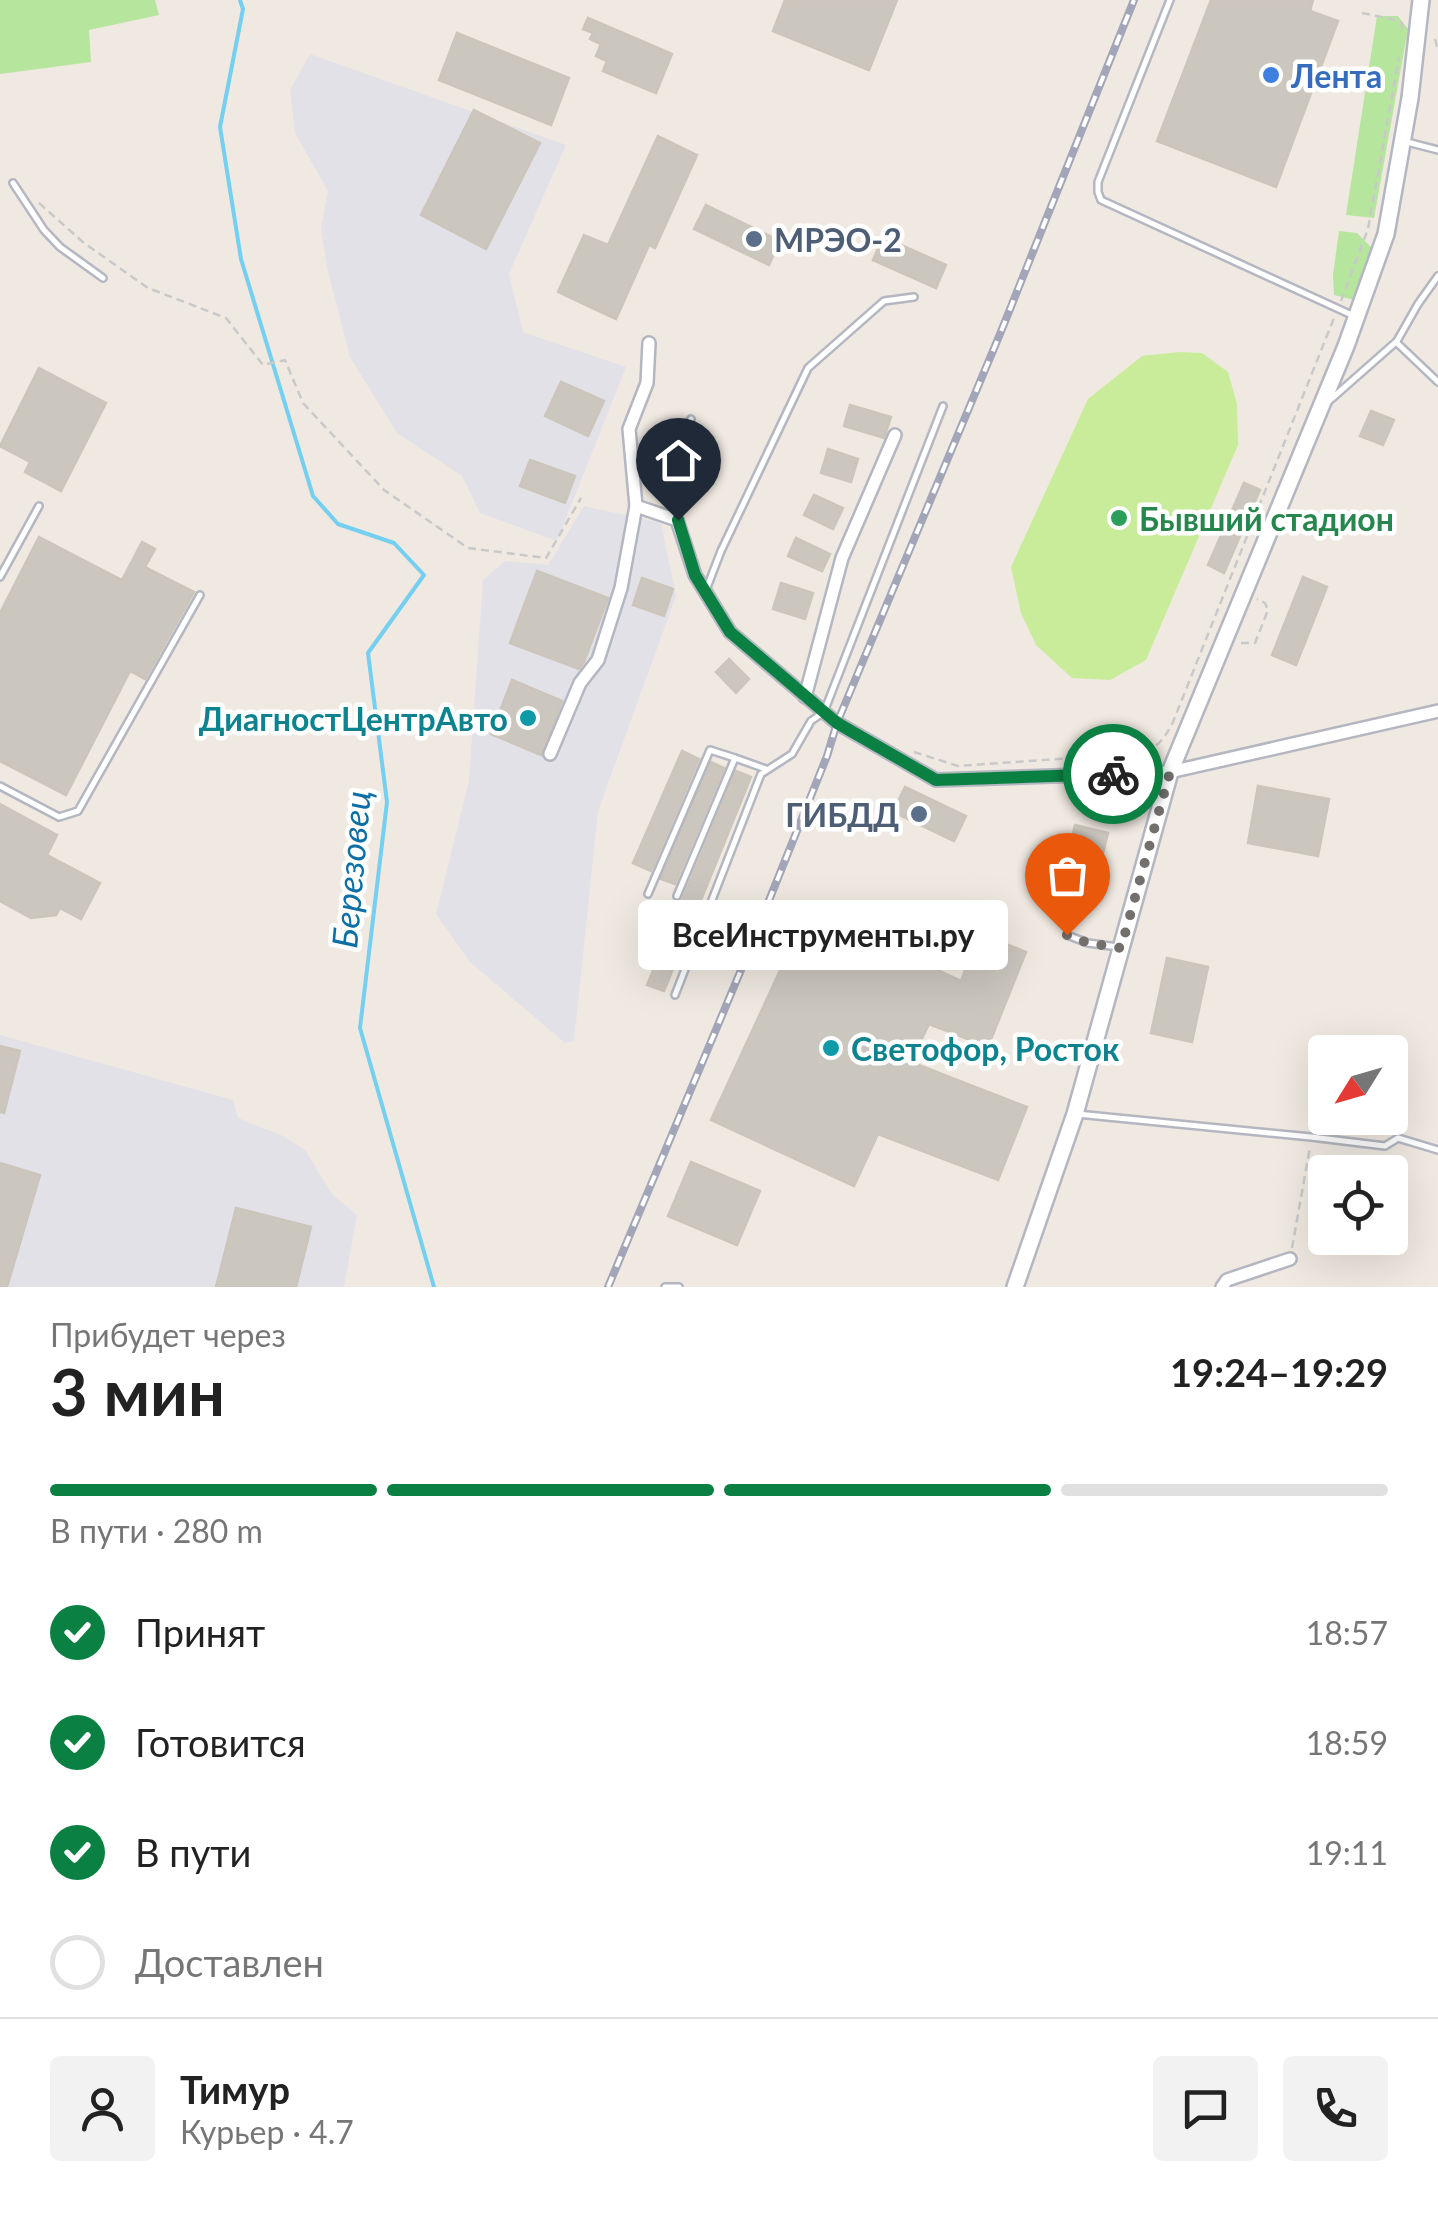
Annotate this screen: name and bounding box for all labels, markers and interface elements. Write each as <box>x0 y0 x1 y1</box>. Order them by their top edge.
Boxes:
place label: Лента <box>1290 56 1382 95</box>
marker: Лента <box>1260 64 1282 86</box>
place label: МРЭО-2 <box>774 220 902 259</box>
marker: МРЭО-2 <box>743 228 765 250</box>
pin <box>636 418 721 521</box>
icon: home <box>651 433 706 488</box>
place label: Бывший стадион <box>1139 499 1394 538</box>
marker: Бывший стадион <box>1108 507 1130 529</box>
place label: ДиагностЦентрАвто <box>199 699 508 738</box>
marker: ДиагностЦентрАвто <box>517 707 539 729</box>
courier <box>1063 724 1163 824</box>
icon: bike <box>1086 747 1141 802</box>
water label: Березовец <box>322 788 378 950</box>
place label: ГИБДД <box>785 795 899 834</box>
marker: ГИБДД <box>908 803 930 825</box>
pin <box>1025 833 1110 936</box>
icon: bag <box>1040 848 1095 903</box>
callout: ВсеИнструменты.ру <box>637 900 1007 970</box>
text: ВсеИнструменты.ру <box>672 915 974 954</box>
place label: Светофор, Росток <box>851 1029 1120 1068</box>
north arrow <box>1308 1035 1408 1135</box>
map controls <box>1308 1035 1408 1255</box>
marker: Светофор, Росток <box>820 1037 842 1059</box>
button: locate <box>1308 1155 1408 1255</box>
text: Прибудет через <box>50 1315 286 1354</box>
text: 19:24–19:29 <box>1170 1349 1388 1395</box>
text: 3 мин <box>50 1352 225 1430</box>
text: В пути · 280 m <box>50 1511 263 1550</box>
icon: check <box>50 1605 105 1660</box>
text: Принят <box>135 1609 265 1655</box>
text: 18:57 <box>1306 1613 1388 1652</box>
icon: check <box>50 1715 105 1770</box>
text: Готовится <box>135 1719 306 1765</box>
text: 18:59 <box>1306 1723 1388 1762</box>
icon: check <box>50 1825 105 1880</box>
text: В пути <box>135 1829 251 1875</box>
text: 19:11 <box>1306 1833 1388 1872</box>
text: Доставлен <box>135 1939 324 1985</box>
button: person <box>50 2056 155 2161</box>
button: chat <box>1153 2056 1258 2161</box>
button: phone <box>1283 2056 1388 2161</box>
text: Тимур <box>180 2066 290 2112</box>
text: Курьер · 4.7 <box>180 2112 354 2151</box>

